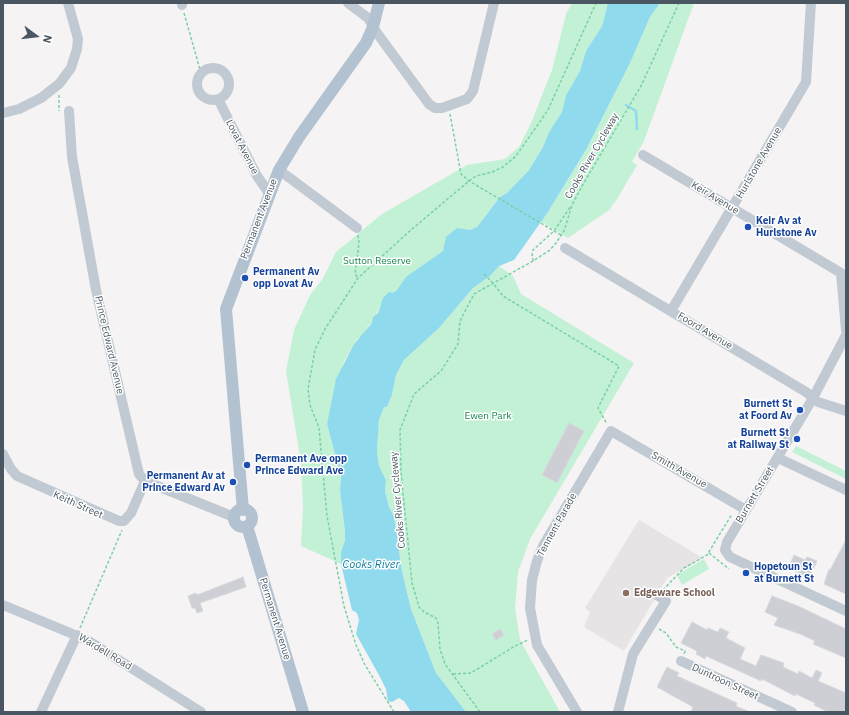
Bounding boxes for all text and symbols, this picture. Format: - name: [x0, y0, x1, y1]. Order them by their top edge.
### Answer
- north arrow: [16, 16, 56, 56]
- text: N: [40, 33, 55, 45]
- street label: Cooks River Cycleway: [562, 111, 622, 201]
- street label: Lovat Avenue: [223, 118, 261, 176]
- street label: Hurlstone Avenue: [734, 125, 784, 201]
- street label: Permanent Avenue: [238, 177, 280, 261]
- street label: Keir Avenue: [689, 179, 741, 217]
- place label: Keir Av at Hurlstone Av: [756, 215, 817, 238]
- marker: Keir Av at Hurlstone Av: [743, 222, 753, 232]
- park label: Sutton Reserve: [343, 255, 411, 267]
- place label: Permanent Av opp Lovat Av: [253, 266, 319, 290]
- marker: Permanent Av opp Lovat Av: [240, 273, 250, 283]
- street label: Prince Edward Avenue: [92, 295, 126, 395]
- street label: Foord Avenue: [675, 310, 735, 352]
- place label: Burnett St at Foord Av: [739, 398, 792, 422]
- marker: Burnett St at Foord Av: [795, 405, 805, 415]
- park label: Ewen Park: [464, 410, 512, 422]
- place label: Burnett St at Railway St: [727, 427, 789, 450]
- marker: Burnett St at Railway St: [792, 434, 802, 444]
- street label: Smith Avenue: [649, 449, 709, 491]
- street label: Cooks River Cycleway: [388, 451, 408, 549]
- place label: Permanent Ave opp Prince Edward Ave: [255, 453, 347, 476]
- marker: Permanent Ave opp Prince Edward Ave: [242, 460, 252, 470]
- street label: Burnett Street: [733, 465, 777, 525]
- place label: Permanent Av at Prince Edward Av: [142, 470, 225, 494]
- marker: Permanent Av at Prince Edward Av: [228, 477, 238, 487]
- street label: Keith Street: [51, 489, 105, 521]
- street label: Tennent Parade: [535, 491, 579, 559]
- water label: Cooks River: [343, 558, 399, 572]
- place label: Hopetoun St at Burnett St: [754, 561, 814, 584]
- marker: Hopetoun St at Burnett St: [741, 568, 751, 578]
- street label: Permanent Avenue: [257, 577, 293, 661]
- place label: Edgeware School: [634, 587, 715, 599]
- marker: Edgeware School: [621, 588, 631, 598]
- street label: Wardell Road: [76, 631, 134, 673]
- street label: Duntroon Street: [690, 661, 760, 703]

